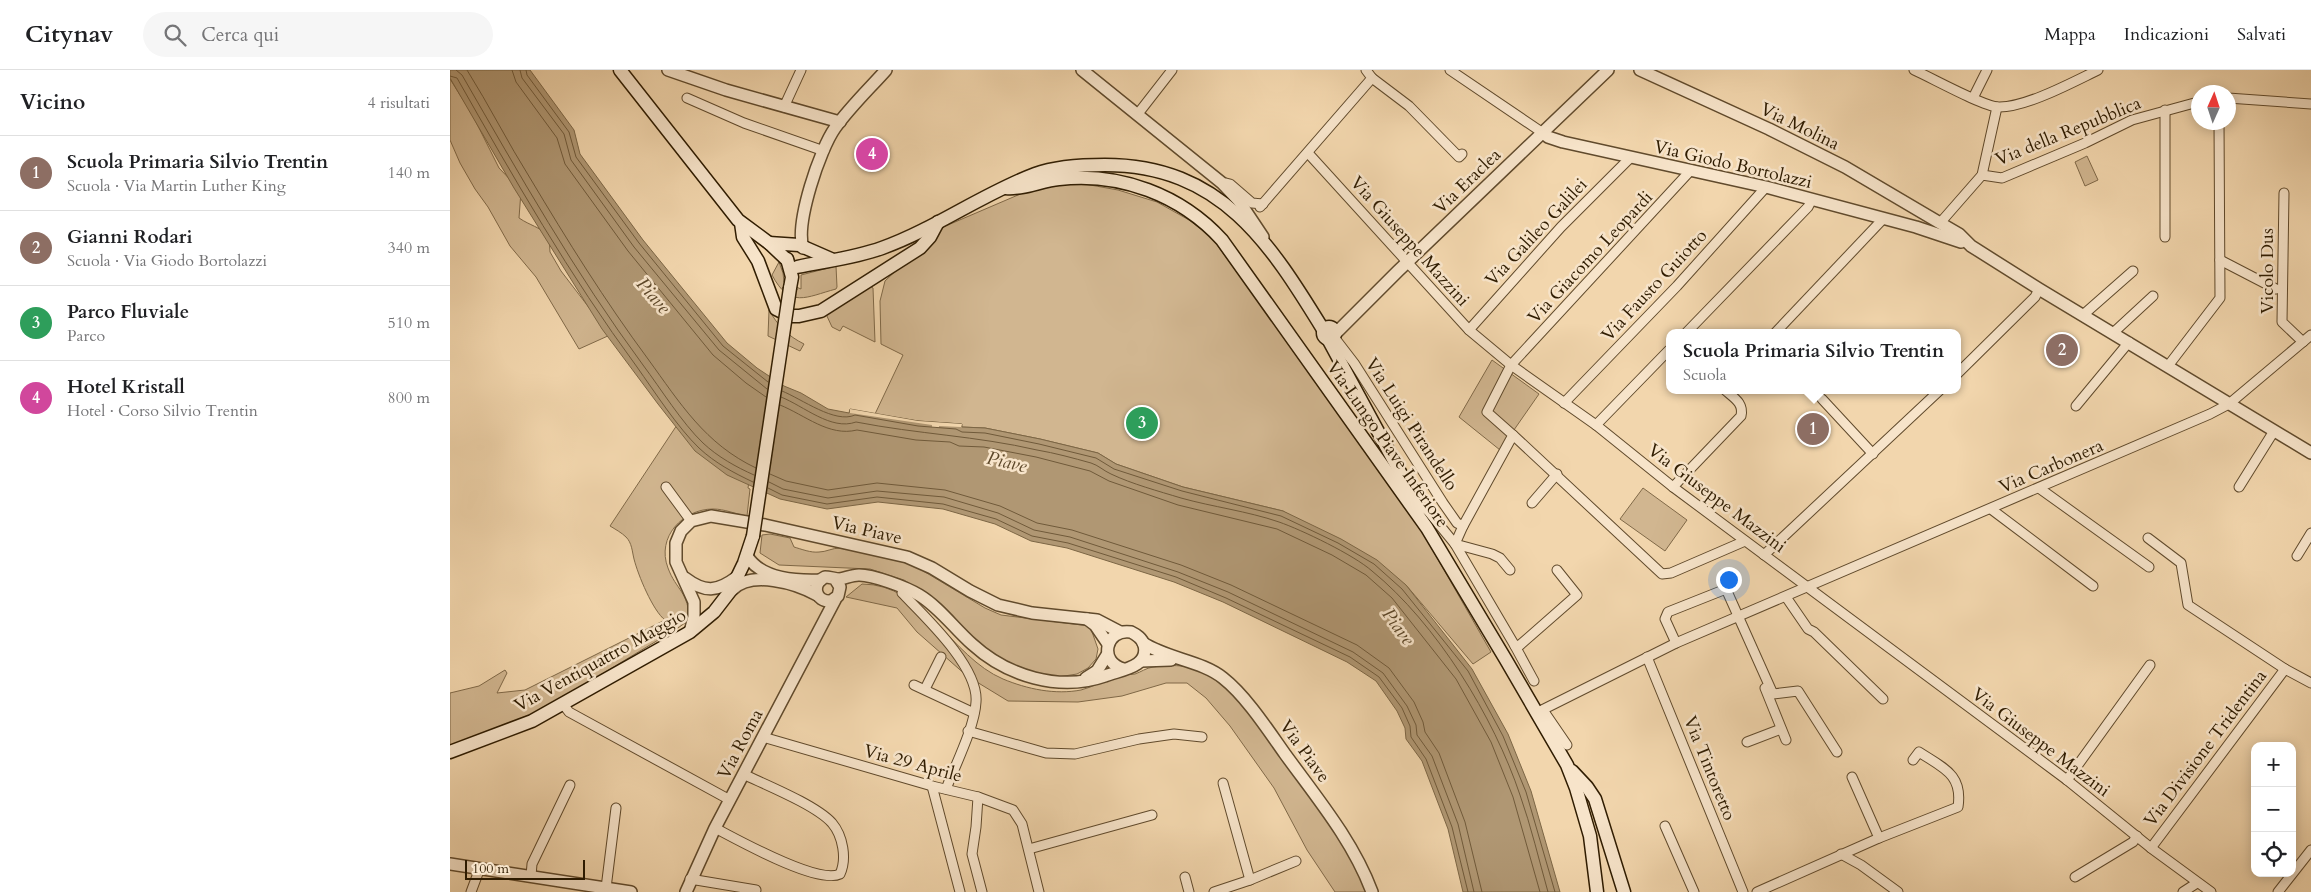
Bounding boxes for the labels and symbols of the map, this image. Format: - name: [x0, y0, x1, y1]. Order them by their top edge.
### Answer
- north arrow: [2191, 85, 2236, 130]
- street label: Via della Repubblica: [1991, 91, 2145, 172]
- street label: Via Molina: [1756, 97, 1844, 156]
- street label: Via Giodo Bortolazzi: [1651, 134, 1814, 195]
- pin: 4: [856, 135, 888, 173]
- street label: Via Eraclea: [1428, 143, 1507, 220]
- street label: Via Giuseppe Mazzini: [1344, 171, 1475, 312]
- street label: Via Galileo Galilei: [1480, 173, 1593, 292]
- street label: Via Giacomo Leopardi: [1522, 186, 1659, 329]
- street label: Via Fausto Guiotto: [1596, 224, 1713, 347]
- street label: Vicolo Dus: [2255, 228, 2280, 314]
- water label: Piave: [630, 272, 677, 320]
- pin: 2: [2046, 331, 2078, 369]
- street label: Via Luigi Pirandello: [1359, 353, 1464, 496]
- street label: Via Lungo Piave Inferiore: [1320, 356, 1455, 533]
- pin: 3: [1126, 404, 1158, 442]
- pin: 1: [1797, 410, 1829, 448]
- street label: Via Carbonera: [1995, 433, 2107, 500]
- street label: Via Giuseppe Mazzini: [1642, 438, 1791, 559]
- water label: Piave: [984, 445, 1030, 479]
- street label: Via Piave: [829, 510, 905, 551]
- your location: [1716, 567, 1742, 593]
- street label: Via Ventiquattro Maggio: [510, 603, 691, 718]
- water label: Piave: [1376, 603, 1421, 651]
- street label: Via Divisione Tridentina: [2138, 665, 2273, 832]
- street label: Via Giuseppe Mazzini: [1966, 682, 2115, 803]
- street label: Via Roma: [712, 705, 769, 784]
- street label: Via Tintoretto: [1677, 712, 1742, 824]
- street label: Via Piave: [1273, 715, 1336, 788]
- street label: Via 29 Aprile: [861, 738, 965, 789]
- scale bar: [465, 857, 585, 880]

